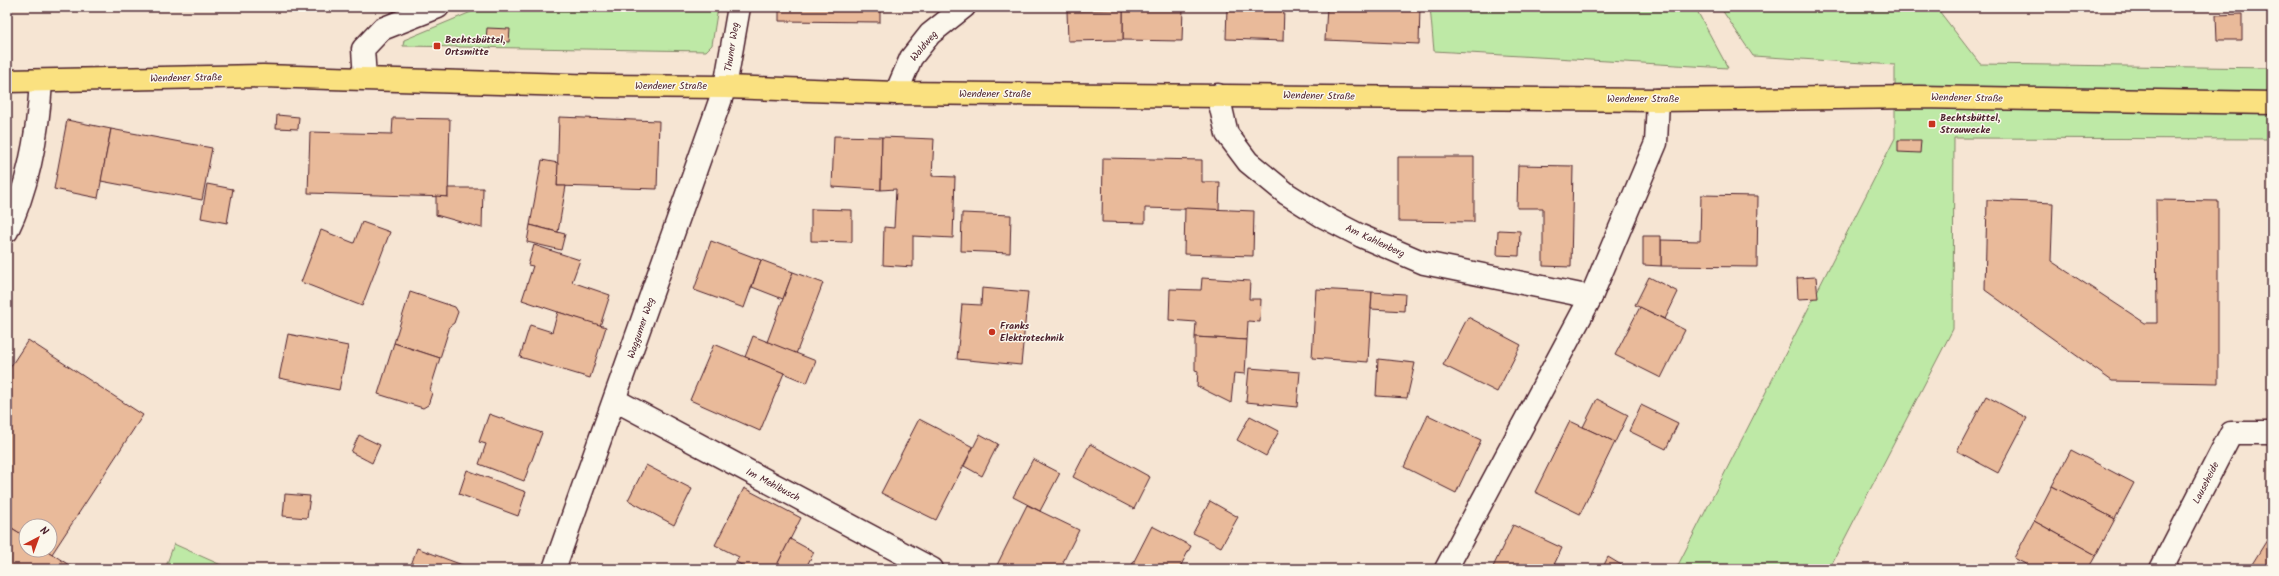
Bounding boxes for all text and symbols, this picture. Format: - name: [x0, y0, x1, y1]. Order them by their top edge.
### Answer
- street label: Thuner Weg: [720, 21, 744, 73]
- street label: Waldweg: [906, 27, 942, 65]
- place label: Bechtsbüttel, Ortsmitte: [445, 32, 506, 60]
- marker: Bechtsbüttel, Ortsmitte: [432, 41, 442, 51]
- street label: Wendener Straße: [150, 69, 223, 87]
- street label: Wendener Straße: [635, 78, 707, 94]
- street label: Wendener Straße: [959, 86, 1031, 102]
- street label: Wendener Straße: [1283, 87, 1356, 105]
- street label: Wendener Straße: [1931, 89, 2004, 107]
- street label: Wendener Straße: [1607, 91, 1679, 107]
- place label: Bechtsbüttel, Strauwecke: [1940, 110, 2001, 138]
- marker: Bechtsbüttel, Strauwecke: [1927, 119, 1937, 129]
- street label: Am Kahlenberg: [1343, 220, 1408, 262]
- street label: Waggumer Weg: [623, 295, 659, 361]
- place label: Franks Elektrotechnik: [1000, 318, 1065, 346]
- marker: Franks Elektrotechnik: [987, 327, 997, 337]
- street label: Lauseheide: [2189, 459, 2224, 507]
- street label: Im Mehlbusch: [743, 464, 803, 506]
- north arrow: [18, 518, 58, 558]
- text: N: [35, 522, 52, 540]

